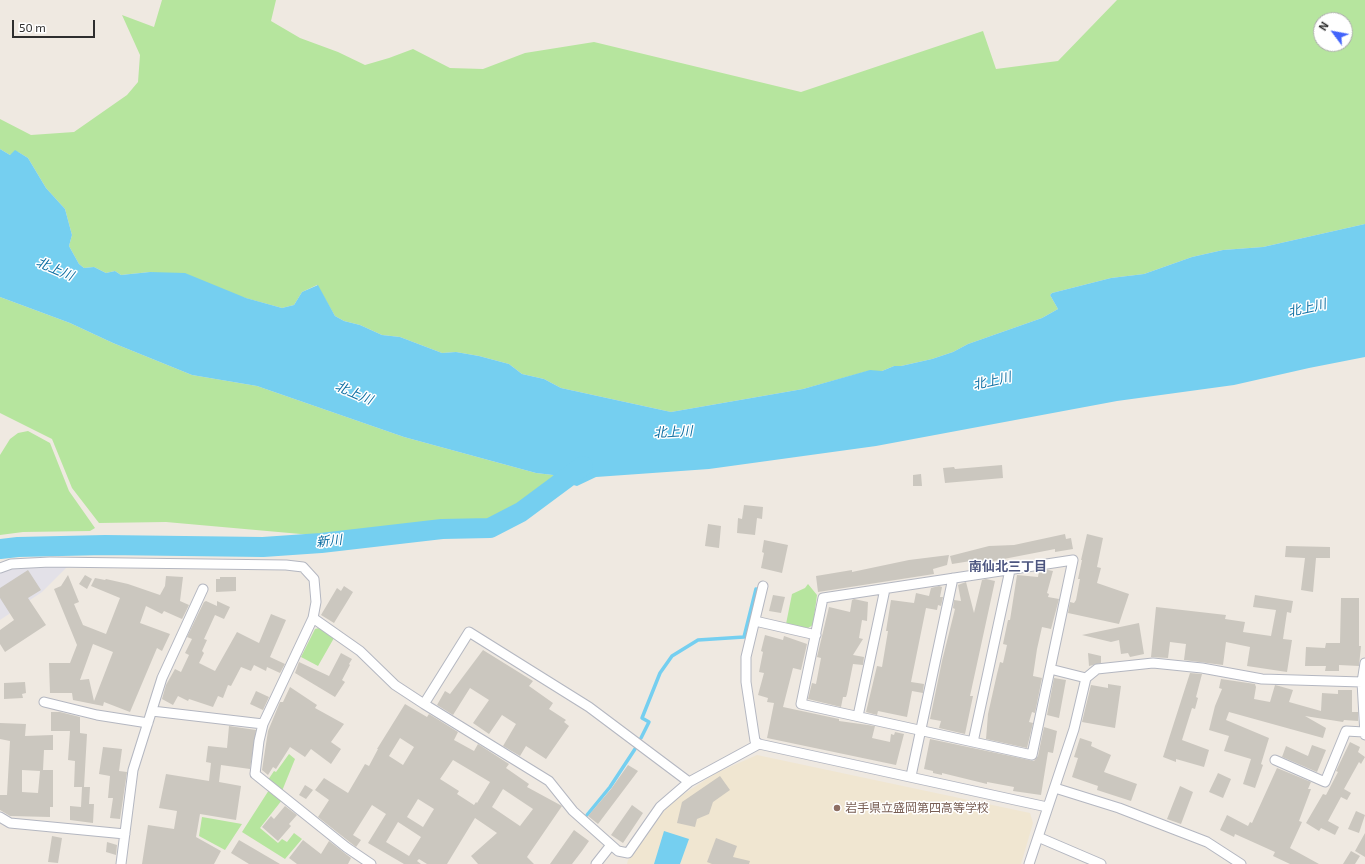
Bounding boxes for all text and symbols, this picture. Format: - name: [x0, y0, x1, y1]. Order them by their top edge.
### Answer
- scale bar: [14, 12, 97, 38]
- north arrow: [1313, 12, 1353, 52]
- text: N: [1316, 19, 1331, 33]
- text: 50 m: [19, 20, 46, 34]
- water label: 北上川: [34, 254, 76, 284]
- water label: 北上川: [1286, 296, 1328, 320]
- water label: 北上川: [971, 369, 1013, 393]
- water label: 北上川: [333, 378, 375, 408]
- water label: 北上川: [653, 423, 693, 441]
- water label: 新川: [315, 532, 343, 550]
- district label: 南仙北三丁目: [969, 559, 1047, 575]
- place label: 岩手県立盛岡第四高等学校: [845, 801, 989, 815]
- marker: 岩手県立盛岡第四高等学校: [832, 803, 842, 813]

